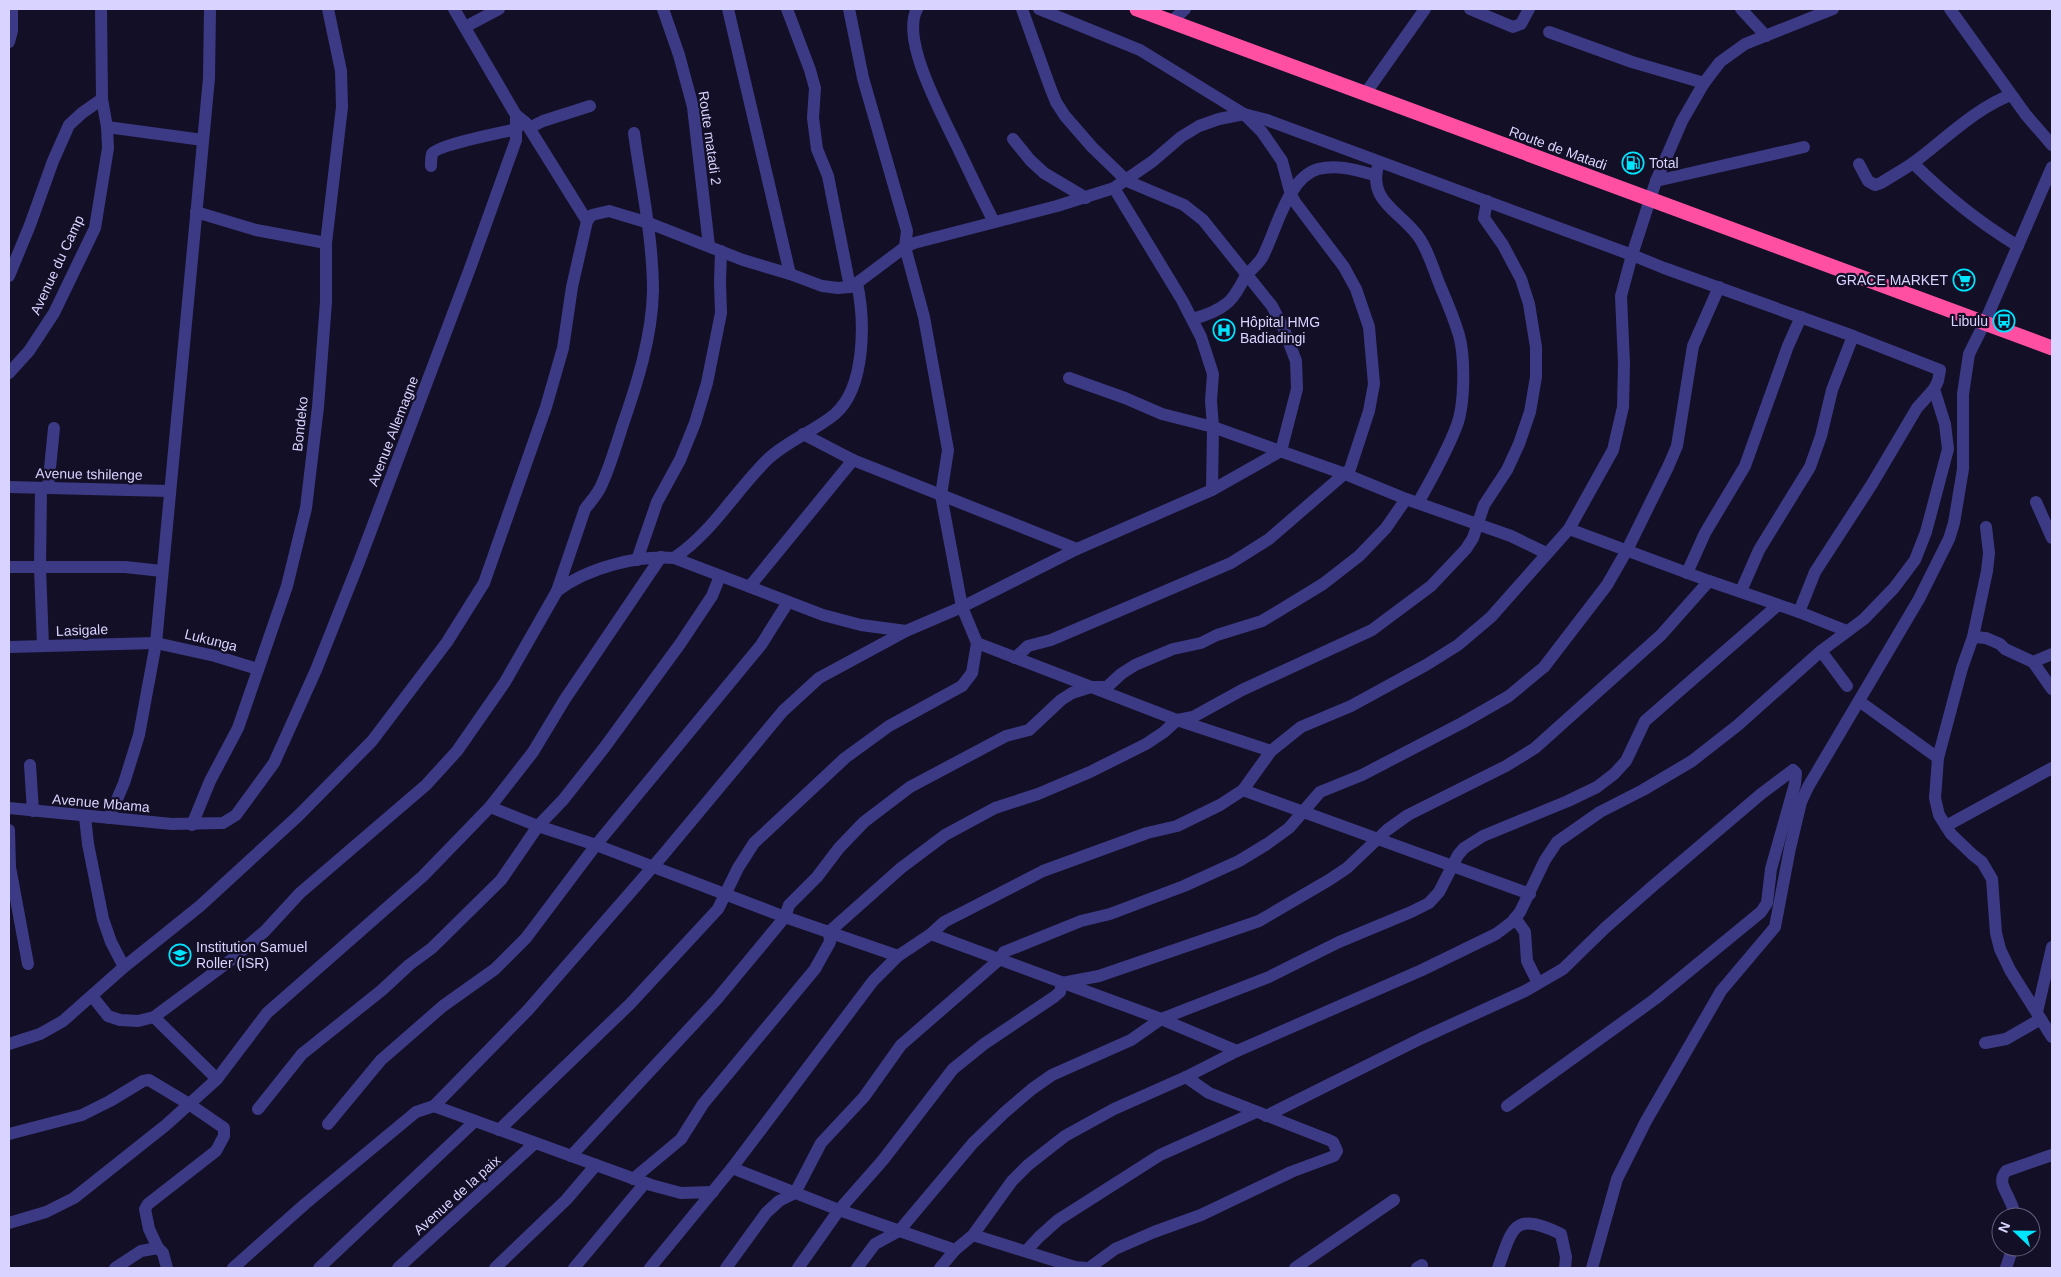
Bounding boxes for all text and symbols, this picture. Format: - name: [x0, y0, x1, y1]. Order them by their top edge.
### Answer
- street label: Route matadi 2: [695, 90, 725, 186]
- street label: Route de Matadi: [1507, 123, 1609, 173]
- fuel station icon: Total: [1621, 151, 1645, 175]
- place label: Total: [1649, 155, 1679, 171]
- street label: Avenue du Camp: [27, 213, 87, 317]
- supermarket icon: GRACE MARKET: [1952, 268, 1976, 292]
- place label: GRACE MARKET: [1836, 272, 1948, 288]
- bus stop icon: Libulu: [1992, 309, 2016, 333]
- place label: Libulu: [1951, 313, 1988, 329]
- place label: Hôpital HMG Badiadingi: [1240, 314, 1320, 346]
- hospital icon: Hôpital HMG Badiadingi: [1212, 318, 1236, 342]
- street label: Avenue Allemagne: [365, 374, 421, 488]
- street label: Bondeko: [289, 395, 311, 452]
- street label: Avenue tshilenge: [35, 465, 143, 483]
- street label: Lasigale: [56, 621, 109, 639]
- street label: Lukunga: [183, 626, 239, 654]
- street label: Avenue Mbama: [52, 791, 151, 815]
- place label: Institution Samuel Roller (ISR): [196, 939, 307, 971]
- school or university icon: Institution Samuel Roller (ISR): [168, 943, 192, 967]
- street label: Avenue de la paix: [410, 1152, 504, 1238]
- north arrow: [1991, 1207, 2041, 1257]
- text: N: [1995, 1219, 2013, 1235]

